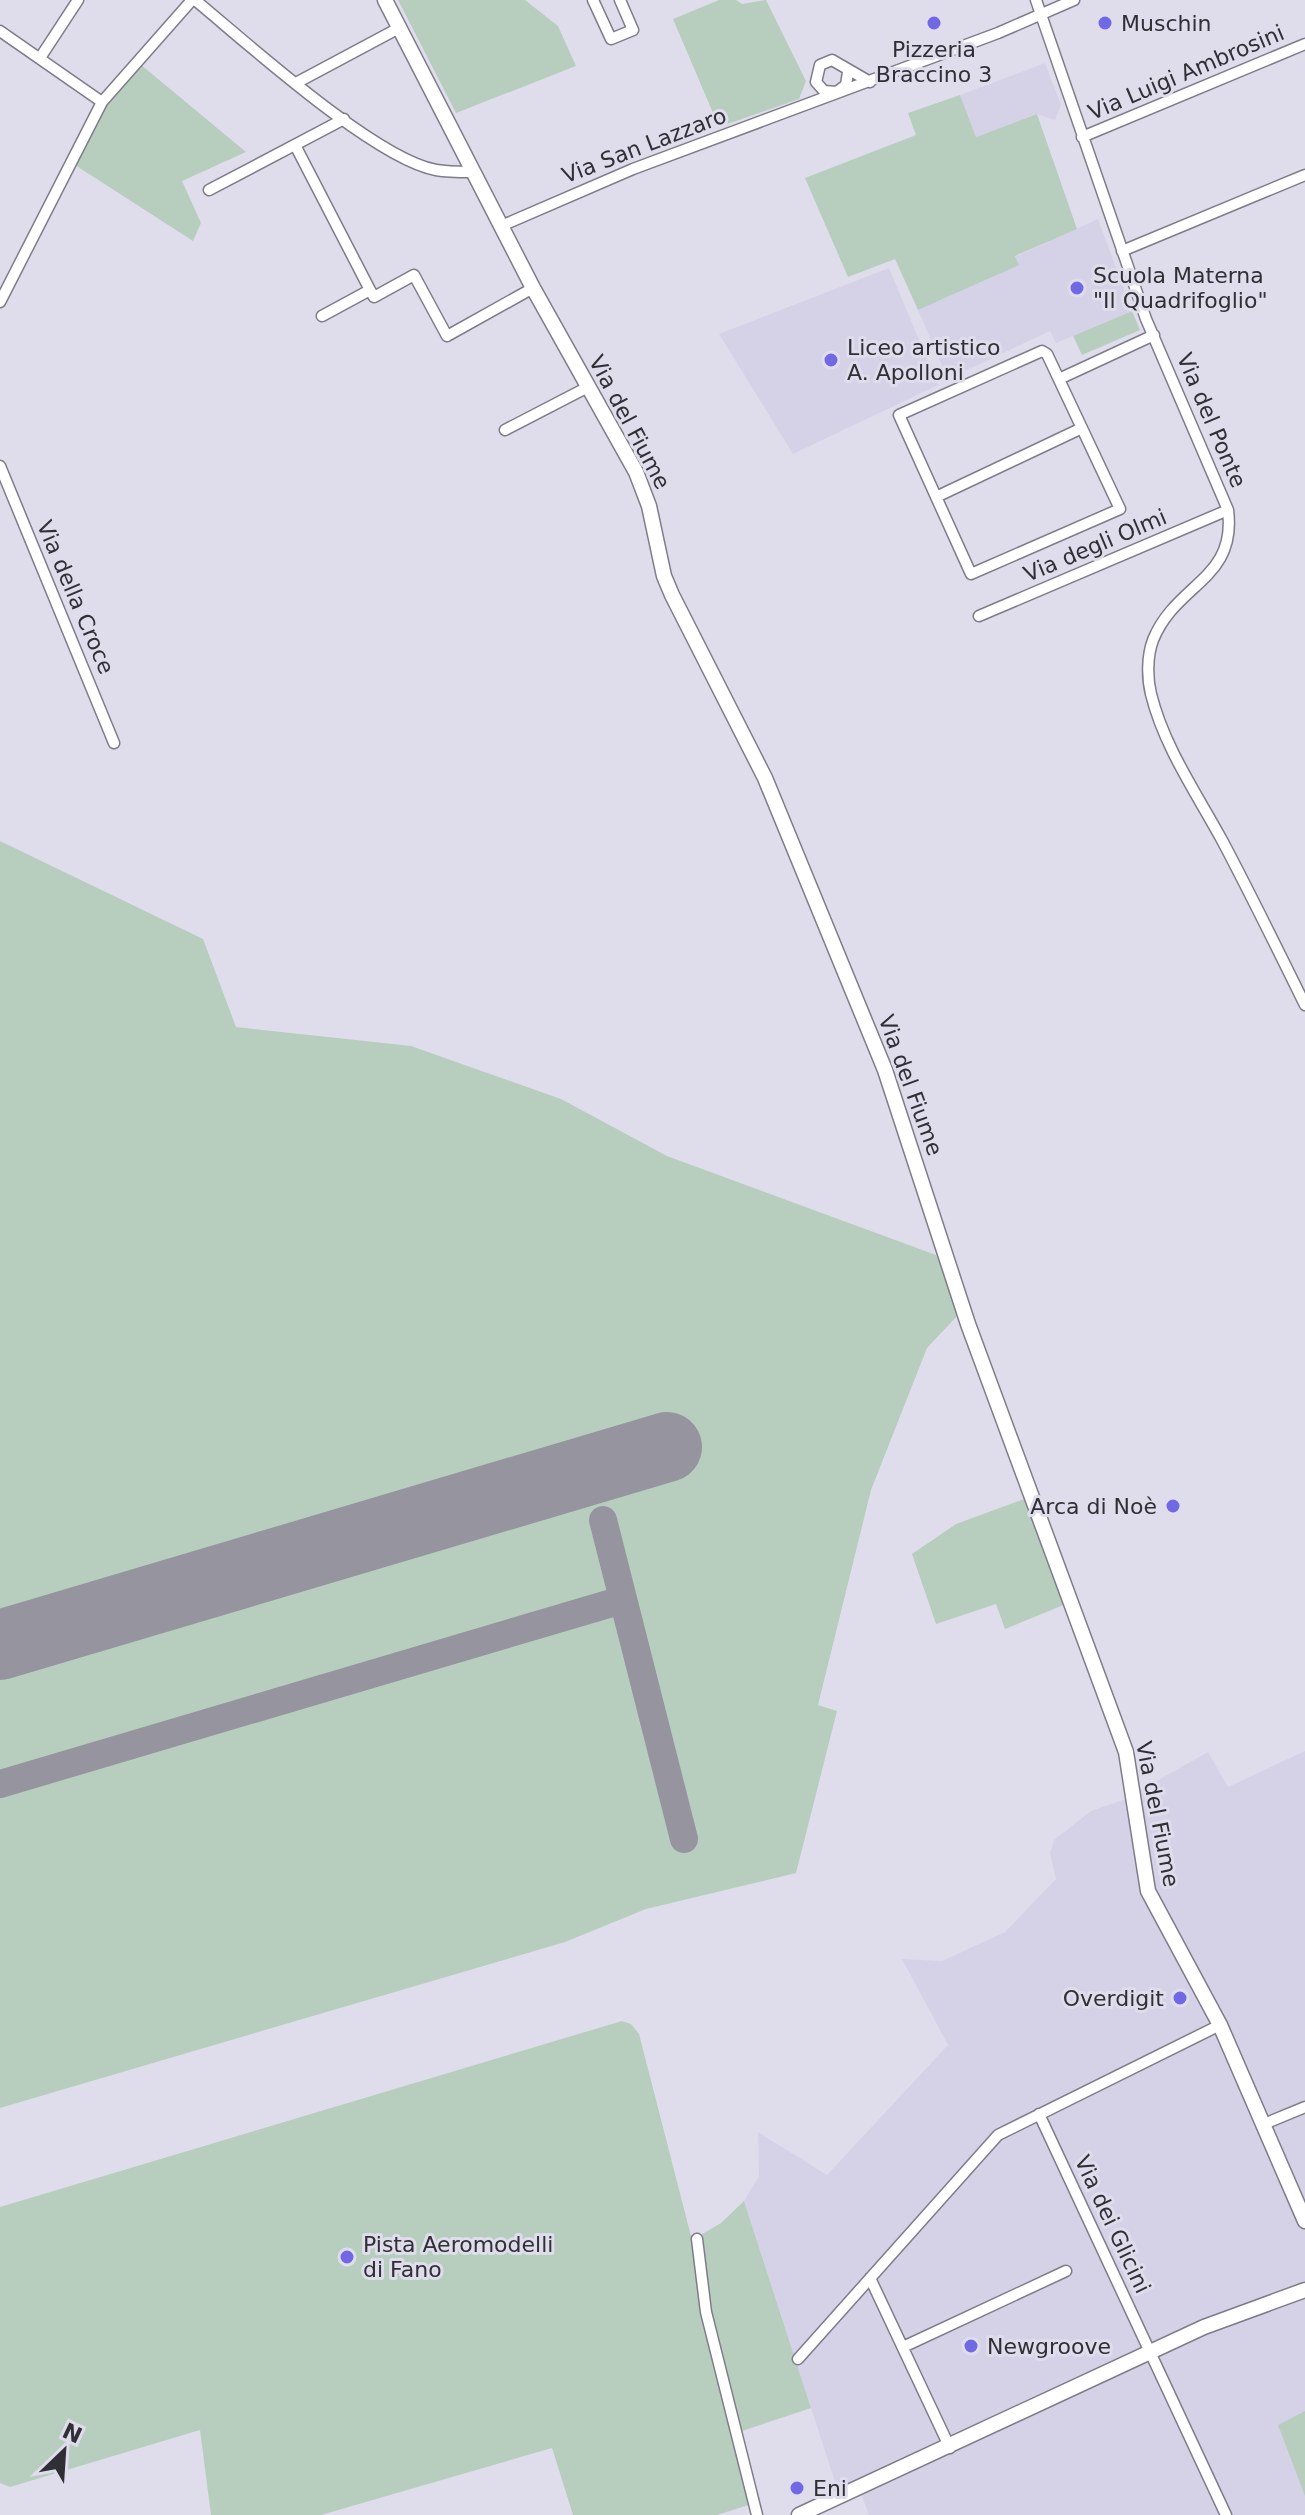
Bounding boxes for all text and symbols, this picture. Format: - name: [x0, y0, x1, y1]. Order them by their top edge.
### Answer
- place label: Muschin: [1121, 11, 1211, 36]
- marker: Pizzeria Braccino 3: [925, 14, 943, 32]
- marker: Muschin: [1096, 14, 1114, 32]
- street label: Via Luigi Ambrosini: [1085, 20, 1288, 125]
- place label: Pizzeria Braccino 3: [876, 37, 992, 87]
- street label: Via San Lazzaro: [559, 103, 730, 188]
- place label: Scuola Materna "Il Quadrifoglio": [1093, 263, 1268, 313]
- marker: Scuola Materna "Il Quadrifoglio": [1068, 279, 1086, 297]
- place label: Liceo artistico A. Apolloni: [847, 335, 1000, 385]
- street label: Via del Ponte: [1172, 349, 1251, 491]
- street label: Via del Fiume: [584, 351, 675, 493]
- marker: Liceo artistico A. Apolloni: [822, 351, 840, 369]
- street label: Via degli Olmi: [1020, 504, 1170, 587]
- street label: Via della Croce: [32, 517, 119, 678]
- street label: Via del Fiume: [874, 1011, 948, 1159]
- place label: Arca di Noè: [1030, 1494, 1157, 1519]
- marker: Arca di Noè: [1164, 1497, 1182, 1515]
- street label: Via del Fiume: [1131, 1739, 1184, 1889]
- place label: Overdigit: [1063, 1986, 1164, 2011]
- marker: Overdigit: [1171, 1989, 1189, 2007]
- street label: Via dei Glicini: [1070, 2151, 1155, 2297]
- place label: Pista Aeromodelli di Fano: [363, 2232, 553, 2282]
- marker: Pista Aeromodelli di Fano: [338, 2248, 356, 2266]
- place label: Newgroove: [987, 2334, 1111, 2359]
- marker: Newgroove: [962, 2337, 980, 2355]
- north arrow: [24, 2411, 104, 2491]
- text: N: [59, 2418, 86, 2449]
- place label: Eni: [813, 2476, 847, 2501]
- marker: Eni: [788, 2479, 806, 2497]

